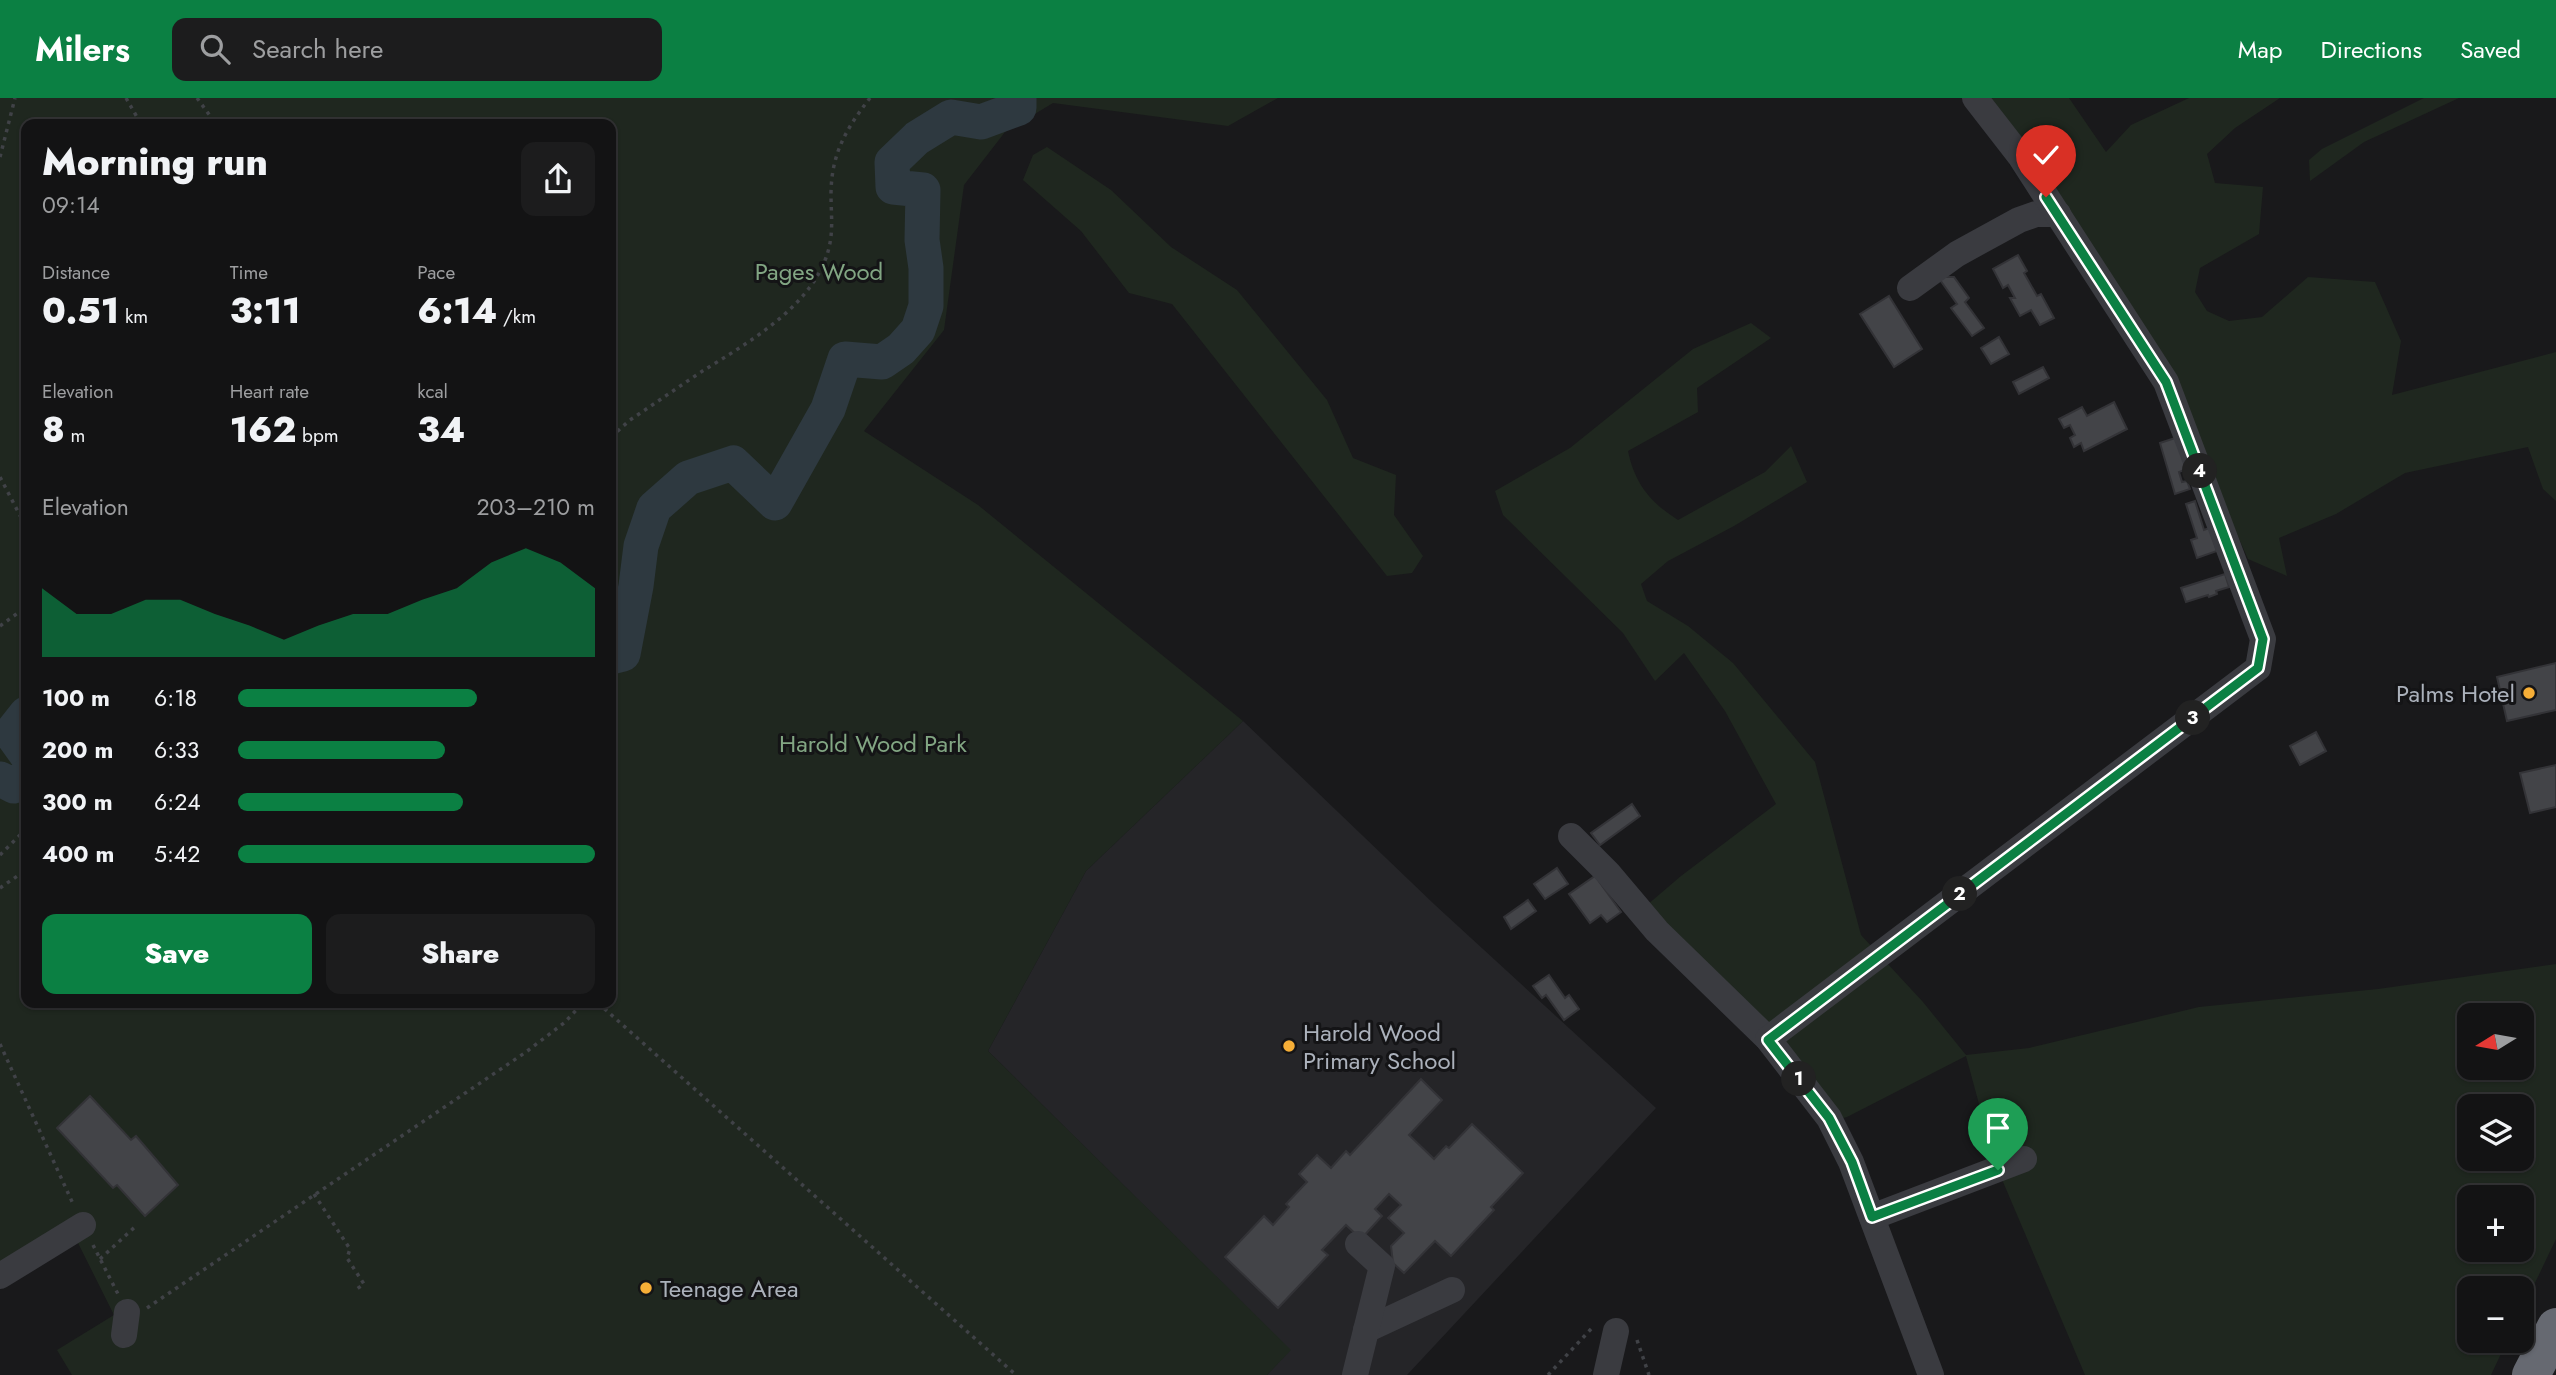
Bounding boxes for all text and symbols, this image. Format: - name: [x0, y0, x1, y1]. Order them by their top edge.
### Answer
- search box: [172, 18, 662, 81]
- text: Milers: [35, 26, 130, 73]
- icon: search: [196, 30, 234, 68]
- text: Search here: [252, 30, 383, 68]
- text: Map: [2238, 32, 2283, 67]
- text: Directions: [2321, 32, 2422, 67]
- text: Saved: [2460, 32, 2521, 67]
- pin: [2016, 125, 2076, 197]
- text: Morning run: [42, 134, 268, 189]
- icon: check: [2027, 136, 2065, 174]
- button: share: [521, 142, 595, 216]
- text: 09:14: [42, 188, 100, 222]
- park label: Pages Wood: [755, 254, 883, 289]
- text: Distance: [42, 259, 110, 286]
- text: Time: [230, 259, 268, 286]
- text: Pace: [417, 259, 455, 286]
- text: 0.51: [42, 286, 119, 336]
- text: 3:11: [230, 286, 301, 336]
- text: 6:14: [417, 286, 497, 336]
- text: km: [119, 303, 148, 330]
- text: /km: [497, 303, 536, 330]
- text: Elevation: [42, 378, 114, 405]
- text: Heart rate: [230, 378, 309, 405]
- text: kcal: [417, 378, 448, 405]
- text: 8: [42, 405, 65, 455]
- text: 162: [230, 405, 296, 455]
- text: 34: [417, 405, 465, 455]
- text: m: [65, 422, 85, 449]
- text: bpm: [296, 422, 339, 449]
- pin: 4: [2182, 454, 2218, 488]
- text: 4: [2193, 457, 2206, 484]
- text: Elevation: [42, 490, 129, 524]
- text: 203–210 m: [476, 490, 595, 524]
- place label: Palms Hotel: [2396, 676, 2515, 711]
- text: 100 m: [42, 681, 110, 715]
- text: 6:18: [154, 681, 197, 715]
- marker: Palms Hotel: [2521, 685, 2537, 701]
- pin: 3: [2176, 700, 2210, 736]
- text: 3: [2187, 704, 2198, 731]
- park label: Harold Wood Park: [779, 726, 967, 761]
- text: 200 m: [42, 733, 113, 767]
- text: 6:33: [154, 733, 199, 767]
- text: 300 m: [42, 785, 113, 819]
- text: 6:24: [154, 785, 201, 819]
- text: 400 m: [42, 837, 114, 871]
- text: 5:42: [154, 837, 200, 871]
- pin: 2: [1942, 876, 1978, 912]
- text: 2: [1953, 880, 1966, 907]
- button: Save: [42, 914, 312, 994]
- button: Share: [326, 914, 595, 994]
- north arrow: [2457, 1003, 2534, 1080]
- map controls: [2457, 1003, 2534, 1353]
- place label: Harold Wood Primary School: [1303, 1015, 1456, 1078]
- marker: Harold Wood Primary School: [1281, 1038, 1297, 1054]
- pin: 1: [1782, 1062, 1816, 1096]
- text: 1: [1794, 1065, 1803, 1092]
- button: layers: [2457, 1094, 2534, 1171]
- pin: [1968, 1098, 2028, 1170]
- icon: arrive: [1979, 1109, 2017, 1147]
- button: +: [2457, 1185, 2534, 1262]
- place label: Teenage Area: [660, 1271, 798, 1306]
- button: −: [2457, 1276, 2534, 1353]
- marker: Teenage Area: [638, 1280, 654, 1296]

